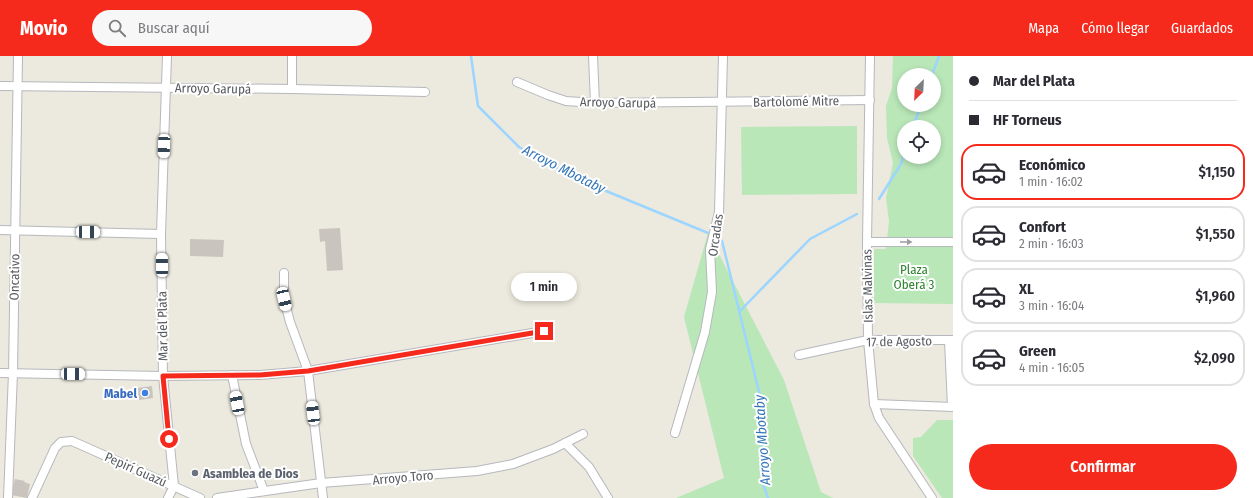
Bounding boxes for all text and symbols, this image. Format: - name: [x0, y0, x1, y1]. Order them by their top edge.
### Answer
- search box: [92, 10, 372, 46]
- text: Movio: [20, 17, 68, 40]
- icon: search: [106, 17, 128, 39]
- text: Buscar aquí: [138, 19, 210, 37]
- text: Mapa: [1028, 20, 1059, 37]
- text: Cómo llegar: [1081, 20, 1149, 37]
- text: Guardados: [1171, 20, 1233, 37]
- north arrow: [897, 68, 941, 112]
- map controls: [897, 68, 941, 164]
- text: Mar del Plata: [993, 72, 1075, 90]
- street label: Arroyo Garupá: [175, 80, 251, 97]
- street label: Bartolomé Mitre: [753, 93, 839, 110]
- street label: Arroyo Garupá: [580, 94, 656, 111]
- text: HF Torneus: [993, 111, 1062, 129]
- button: locate: [897, 120, 941, 164]
- car: [158, 134, 170, 158]
- water label: Arroyo Mbotaby: [519, 141, 609, 198]
- icon: car: [971, 154, 1007, 190]
- text: Económico: [1019, 156, 1086, 174]
- text: $1,150: [1198, 163, 1235, 181]
- text: 1 min · 16:02: [1019, 174, 1083, 189]
- street label: Orcadas: [705, 212, 726, 257]
- icon: car: [971, 216, 1007, 252]
- text: Confort: [1019, 218, 1066, 236]
- text: $1,550: [1196, 225, 1235, 243]
- car: [76, 226, 100, 238]
- text: 2 min · 16:03: [1019, 236, 1084, 251]
- one-way arrow: [900, 239, 913, 245]
- street label: Islas Malvinas: [859, 249, 876, 323]
- street label: Oncativo: [7, 253, 22, 301]
- car: [156, 253, 168, 277]
- park label: Plaza Oberá 3: [894, 262, 935, 292]
- callout: 1 min: [511, 273, 577, 301]
- icon: car: [971, 278, 1007, 314]
- text: 1 min: [530, 279, 558, 294]
- text: XL: [1019, 280, 1034, 298]
- car: [275, 286, 293, 312]
- text: $1,960: [1195, 287, 1235, 305]
- street label: Mar del Plata: [154, 291, 171, 361]
- text: 3 min · 16:04: [1019, 298, 1084, 313]
- route end: [535, 322, 553, 340]
- street label: 17 de Agosto: [866, 333, 932, 350]
- icon: car: [971, 340, 1007, 376]
- text: Green: [1019, 342, 1056, 360]
- text: $2,090: [1194, 349, 1235, 367]
- text: 4 min · 16:05: [1019, 360, 1084, 375]
- car: [61, 368, 85, 380]
- place label: Mabel: [104, 386, 137, 401]
- marker: Mabel: [140, 388, 150, 398]
- car: [229, 390, 245, 416]
- water label: Arroyo Mbotaby: [751, 394, 774, 487]
- car: [306, 400, 320, 426]
- route start: [160, 430, 178, 448]
- button: Confirmar: [969, 444, 1237, 490]
- street label: Pepirí Guazú: [102, 449, 169, 490]
- place label: Asamblea de Dios: [202, 466, 299, 481]
- street label: Arroyo Toro: [372, 467, 434, 488]
- marker: Asamblea de Dios: [190, 468, 200, 478]

